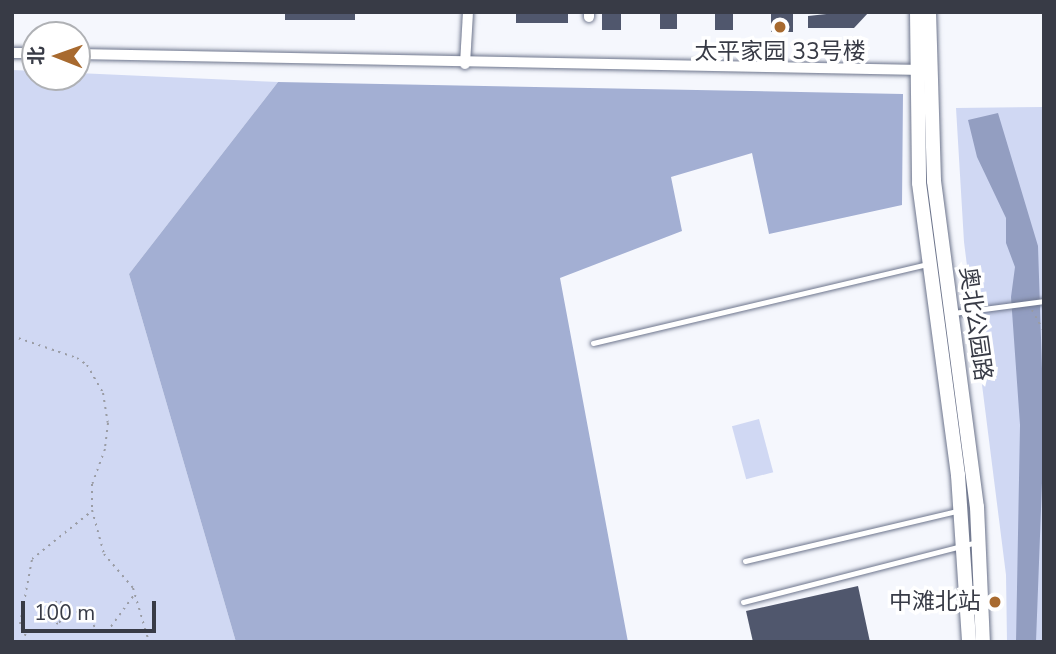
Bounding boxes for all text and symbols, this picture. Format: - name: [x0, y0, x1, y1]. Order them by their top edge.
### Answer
- marker: 太平家园 33号楼: [772, 19, 788, 35]
- north arrow: [21, 21, 91, 91]
- place label: 太平家园 33号楼: [694, 38, 866, 66]
- text: 北: [24, 46, 50, 65]
- street label: 奥北公园路: [953, 265, 997, 383]
- scale bar: [24, 588, 159, 632]
- place label: 中滩北站: [889, 588, 981, 616]
- marker: 中滩北站: [987, 594, 1003, 610]
- text: 100 m: [34, 599, 95, 627]

